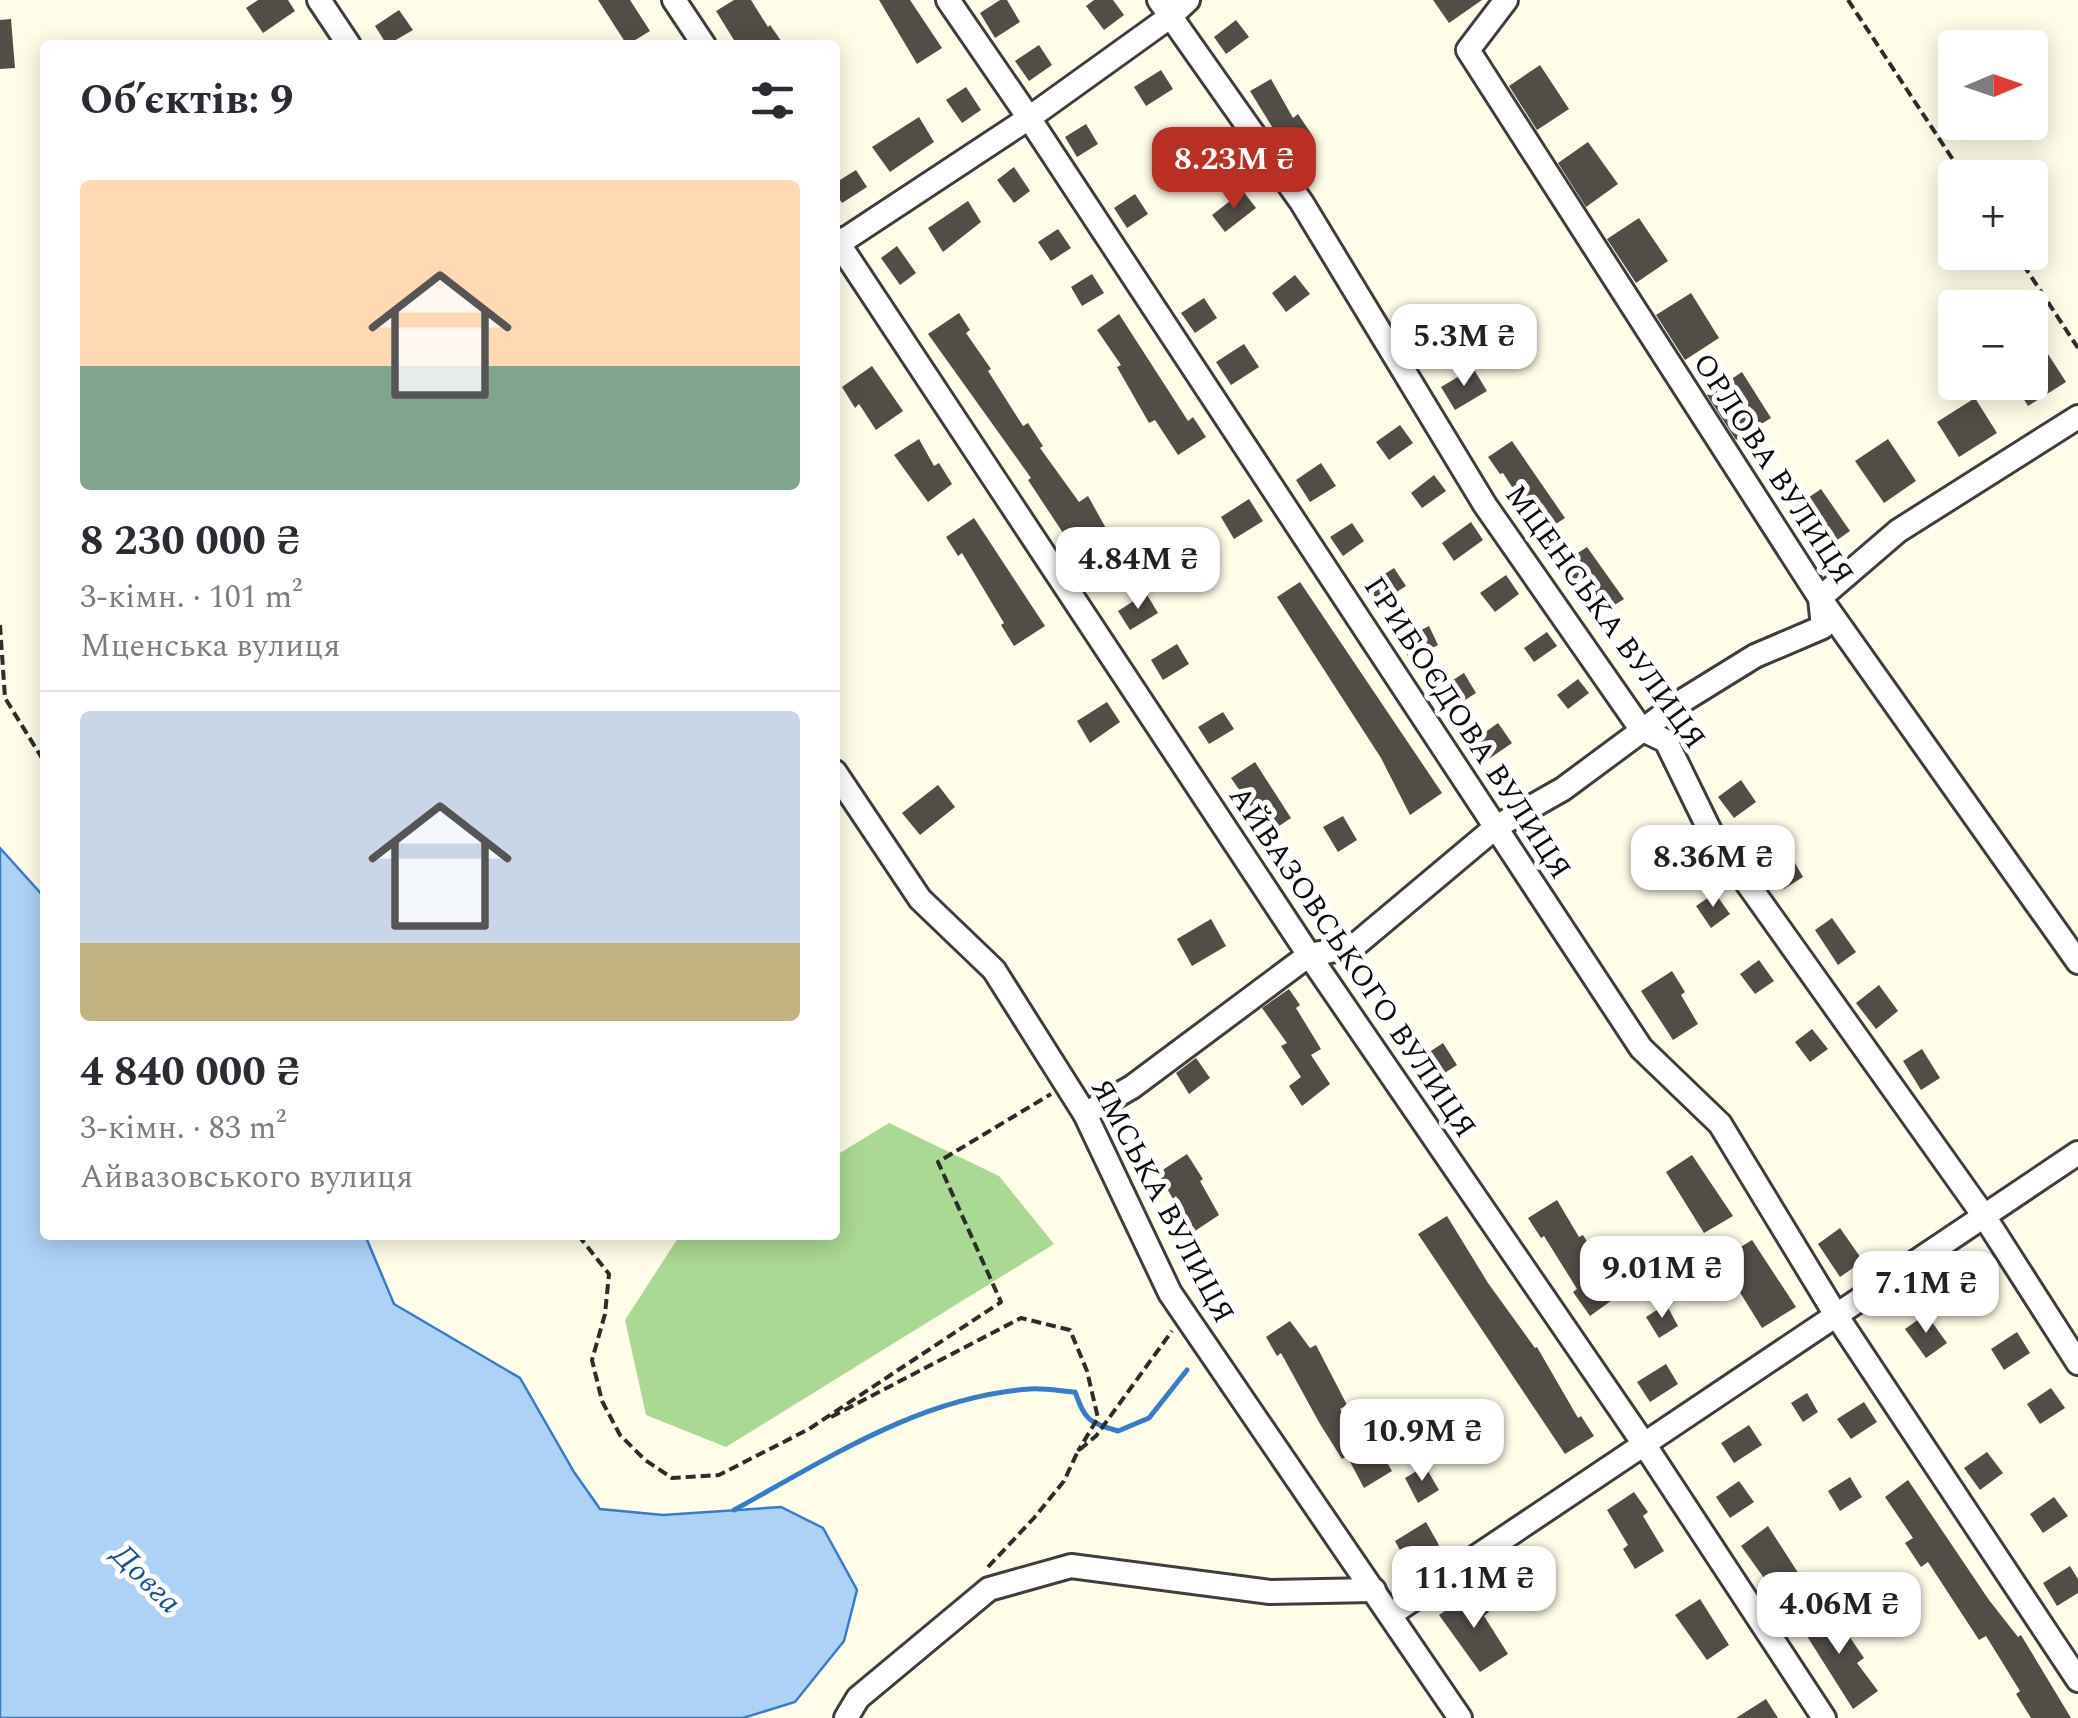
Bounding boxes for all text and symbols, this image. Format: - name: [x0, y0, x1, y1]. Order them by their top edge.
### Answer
- north arrow: [1938, 30, 2048, 140]
- map controls: [1938, 30, 2048, 400]
- text: Об’єктів: 9: [80, 69, 293, 132]
- icon: filters: [745, 73, 800, 128]
- pin: 8.23M ₴: [1142, 127, 1326, 212]
- text: 8.23M ₴: [1174, 135, 1294, 184]
- button: +: [1938, 160, 2048, 270]
- icon: home: [350, 245, 530, 425]
- button: −: [1938, 290, 2048, 400]
- pin: 5.3M ₴: [1383, 304, 1545, 389]
- text: 5.3M ₴: [1413, 312, 1515, 361]
- street label: ОРЛОВА ВУЛИЦЯ: [1681, 344, 1865, 594]
- street label: МЦЕНСЬКА ВУЛИЦЯ: [1493, 475, 1717, 759]
- text: 8 230 000 ₴: [80, 510, 300, 573]
- pin: 4.84M ₴: [1046, 527, 1230, 612]
- text: 4.84M ₴: [1078, 535, 1198, 584]
- street label: ГРИБОЄДОВА ВУЛИЦЯ: [1352, 567, 1582, 889]
- text: 3-кімн. · 101 m²: [80, 573, 302, 622]
- text: Мценська вулиця: [80, 622, 340, 671]
- icon: home: [350, 776, 530, 956]
- street label: АЙВАЗОВСЬКОГО ВУЛИЦЯ: [1217, 777, 1487, 1147]
- pin: 8.36M ₴: [1621, 825, 1805, 910]
- text: 8.36M ₴: [1653, 833, 1773, 882]
- text: 4 840 000 ₴: [80, 1041, 300, 1104]
- street label: ЯМСЬКА ВУЛИЦЯ: [1078, 1070, 1246, 1332]
- text: 3-кімн. · 83 m²: [80, 1104, 286, 1153]
- text: Айвазовського вулиця: [80, 1153, 413, 1202]
- pin: 9.01M ₴: [1570, 1236, 1754, 1321]
- text: 9.01M ₴: [1602, 1244, 1722, 1293]
- pin: 7.1M ₴: [1845, 1251, 2007, 1336]
- text: 7.1M ₴: [1875, 1259, 1977, 1308]
- pin: 10.9M ₴: [1330, 1399, 1514, 1484]
- text: 10.9M ₴: [1362, 1407, 1482, 1456]
- water label: Довга: [98, 1531, 193, 1626]
- pin: 11.1M ₴: [1382, 1546, 1566, 1631]
- text: 11.1M ₴: [1414, 1554, 1534, 1603]
- pin: 4.06M ₴: [1747, 1572, 1931, 1657]
- text: 4.06M ₴: [1779, 1580, 1899, 1629]

